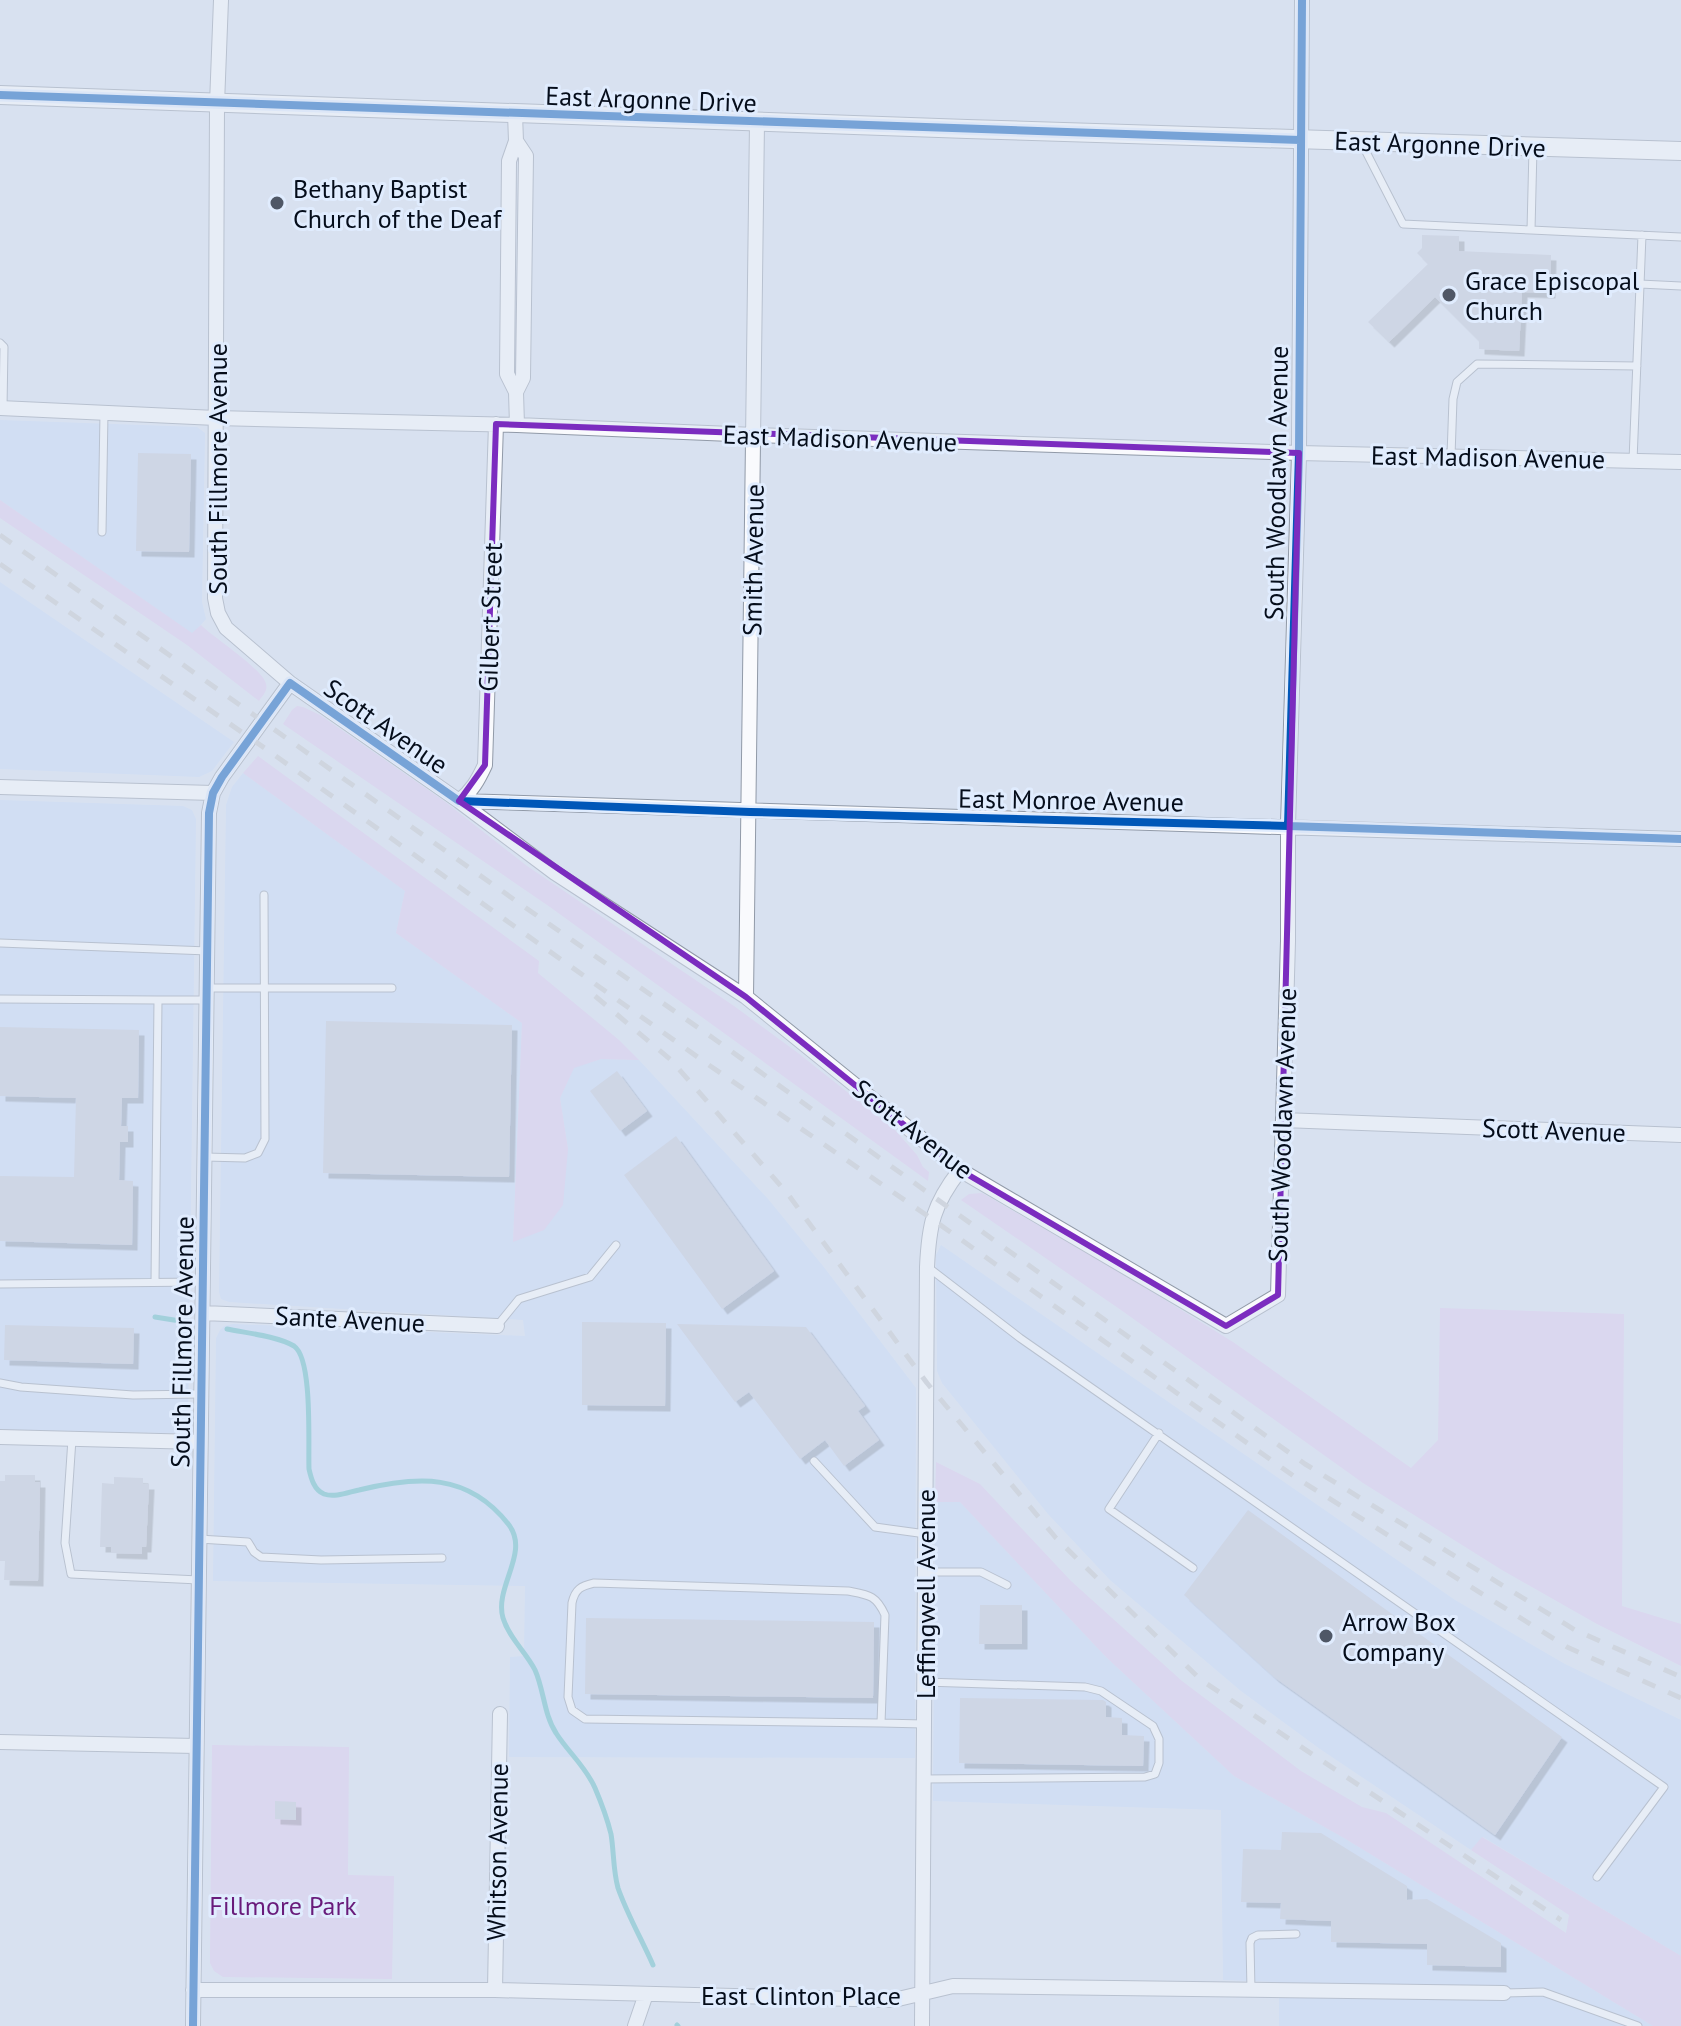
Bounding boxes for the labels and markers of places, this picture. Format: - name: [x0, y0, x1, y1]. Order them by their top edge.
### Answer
- place label: Bethany Baptist Church of the Deaf: [293, 172, 503, 235]
- marker: Bethany Baptist Church of the Deaf: [268, 194, 286, 212]
- place label: Grace Episcopal Church: [1465, 264, 1640, 327]
- marker: Grace Episcopal Church: [1440, 286, 1458, 304]
- place label: Arrow Box Company: [1342, 1605, 1456, 1668]
- marker: Arrow Box Company: [1317, 1627, 1335, 1645]

